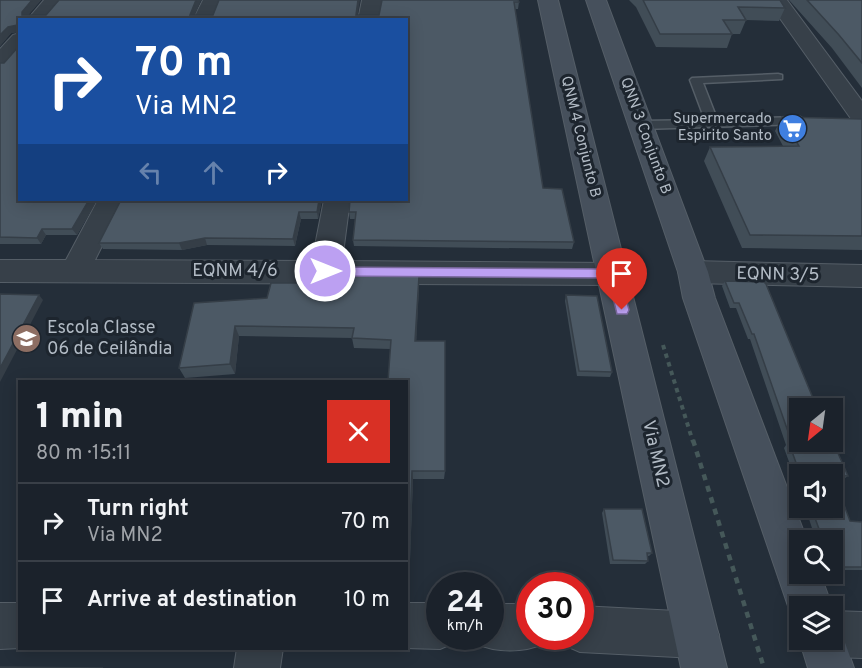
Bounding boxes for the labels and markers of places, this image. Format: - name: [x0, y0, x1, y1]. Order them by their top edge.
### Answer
- place label: Supermercado Espirito Santo: [673, 110, 772, 146]
- supermarket icon: Supermercado Espirito Santo: [777, 112, 809, 144]
- pin: [596, 248, 647, 310]
- place label: Escola Classe 06 de Ceilândia: [47, 317, 172, 361]
- school or university icon: Escola Classe 06 de Ceilândia: [10, 322, 42, 354]

